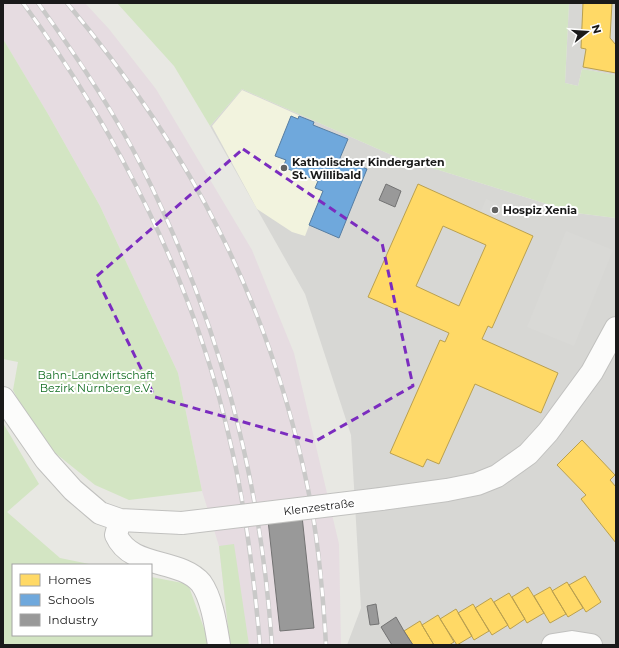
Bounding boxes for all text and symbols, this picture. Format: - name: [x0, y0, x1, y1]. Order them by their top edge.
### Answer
- north arrow: [567, 12, 607, 52]
- text: N: [589, 23, 605, 35]
- place label: Katholischer Kindergarten St. Willibald: [292, 155, 445, 182]
- marker: Katholischer Kindergarten St. Willibald: [279, 163, 289, 173]
- place label: Hospiz Xenia: [503, 203, 577, 217]
- marker: Hospiz Xenia: [490, 205, 500, 215]
- park label: Bahn-Landwirtschaft Bezirk Nürnberg e.V.: [38, 368, 155, 395]
- street label: Klenzestraße: [283, 496, 356, 518]
- legend: [12, 564, 152, 636]
- text: Homes: [48, 572, 91, 587]
- text: Schools: [48, 592, 94, 607]
- text: Industry: [48, 612, 98, 627]

